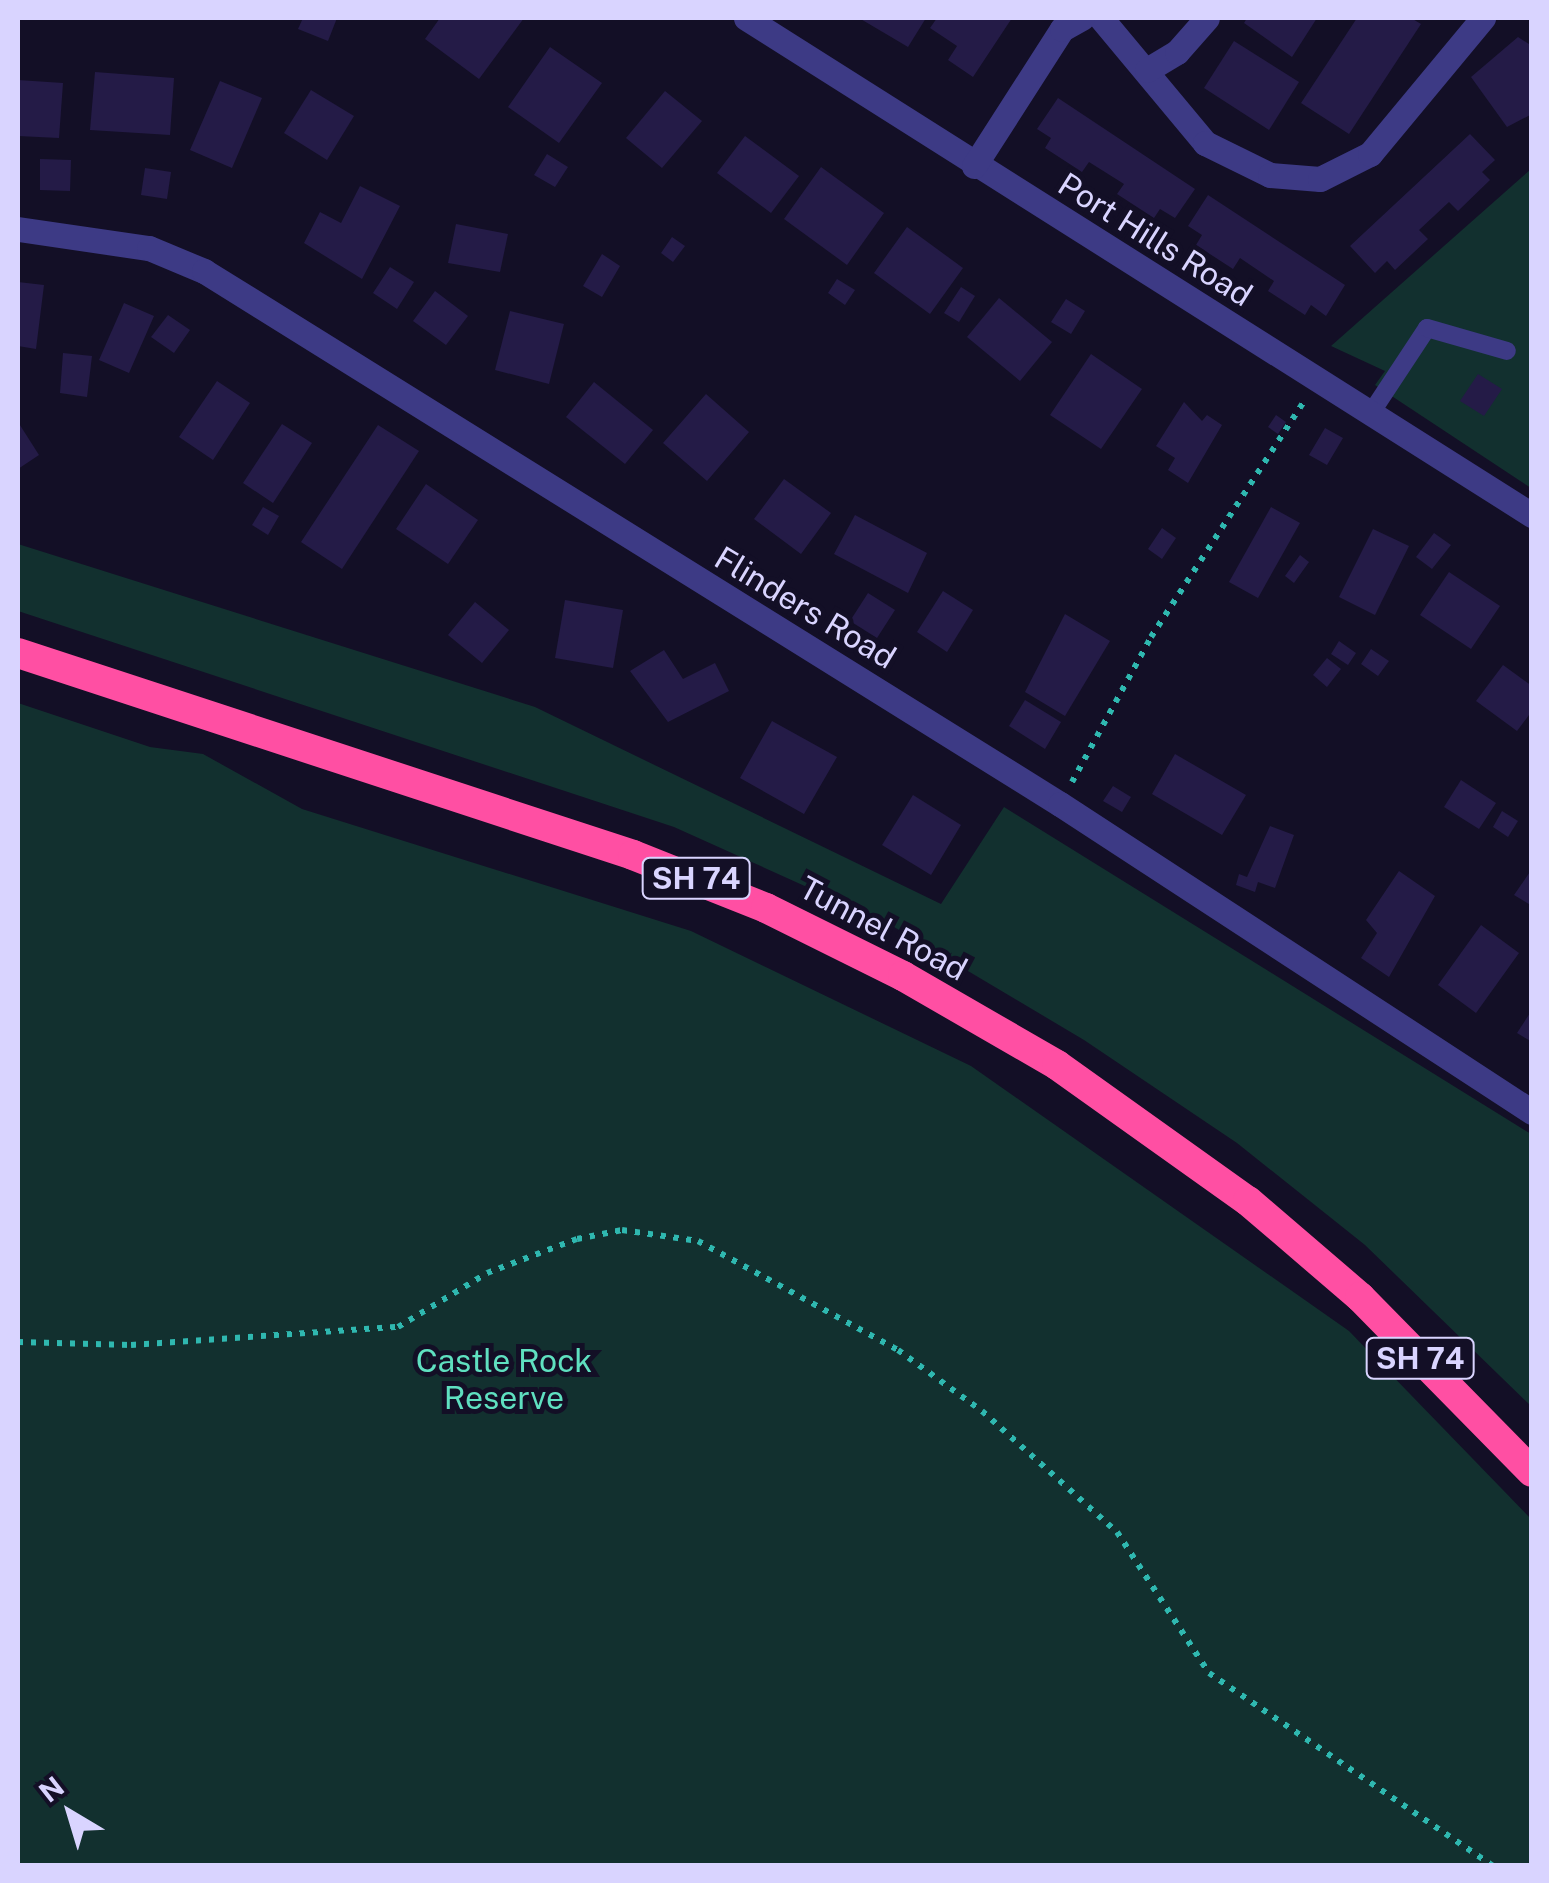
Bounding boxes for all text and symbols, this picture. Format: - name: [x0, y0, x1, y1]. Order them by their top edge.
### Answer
- street label: Port Hills Road: [1051, 165, 1259, 315]
- street label: Flinders Road: [707, 539, 903, 677]
- road number: SH 74: [641, 853, 751, 903]
- street label: Tunnel Road: [793, 869, 973, 989]
- road number: SH 74: [1365, 1333, 1475, 1383]
- park label: Castle Rock Reserve: [416, 1343, 592, 1418]
- north arrow: [20, 1763, 120, 1863]
- text: N: [32, 1769, 70, 1809]

